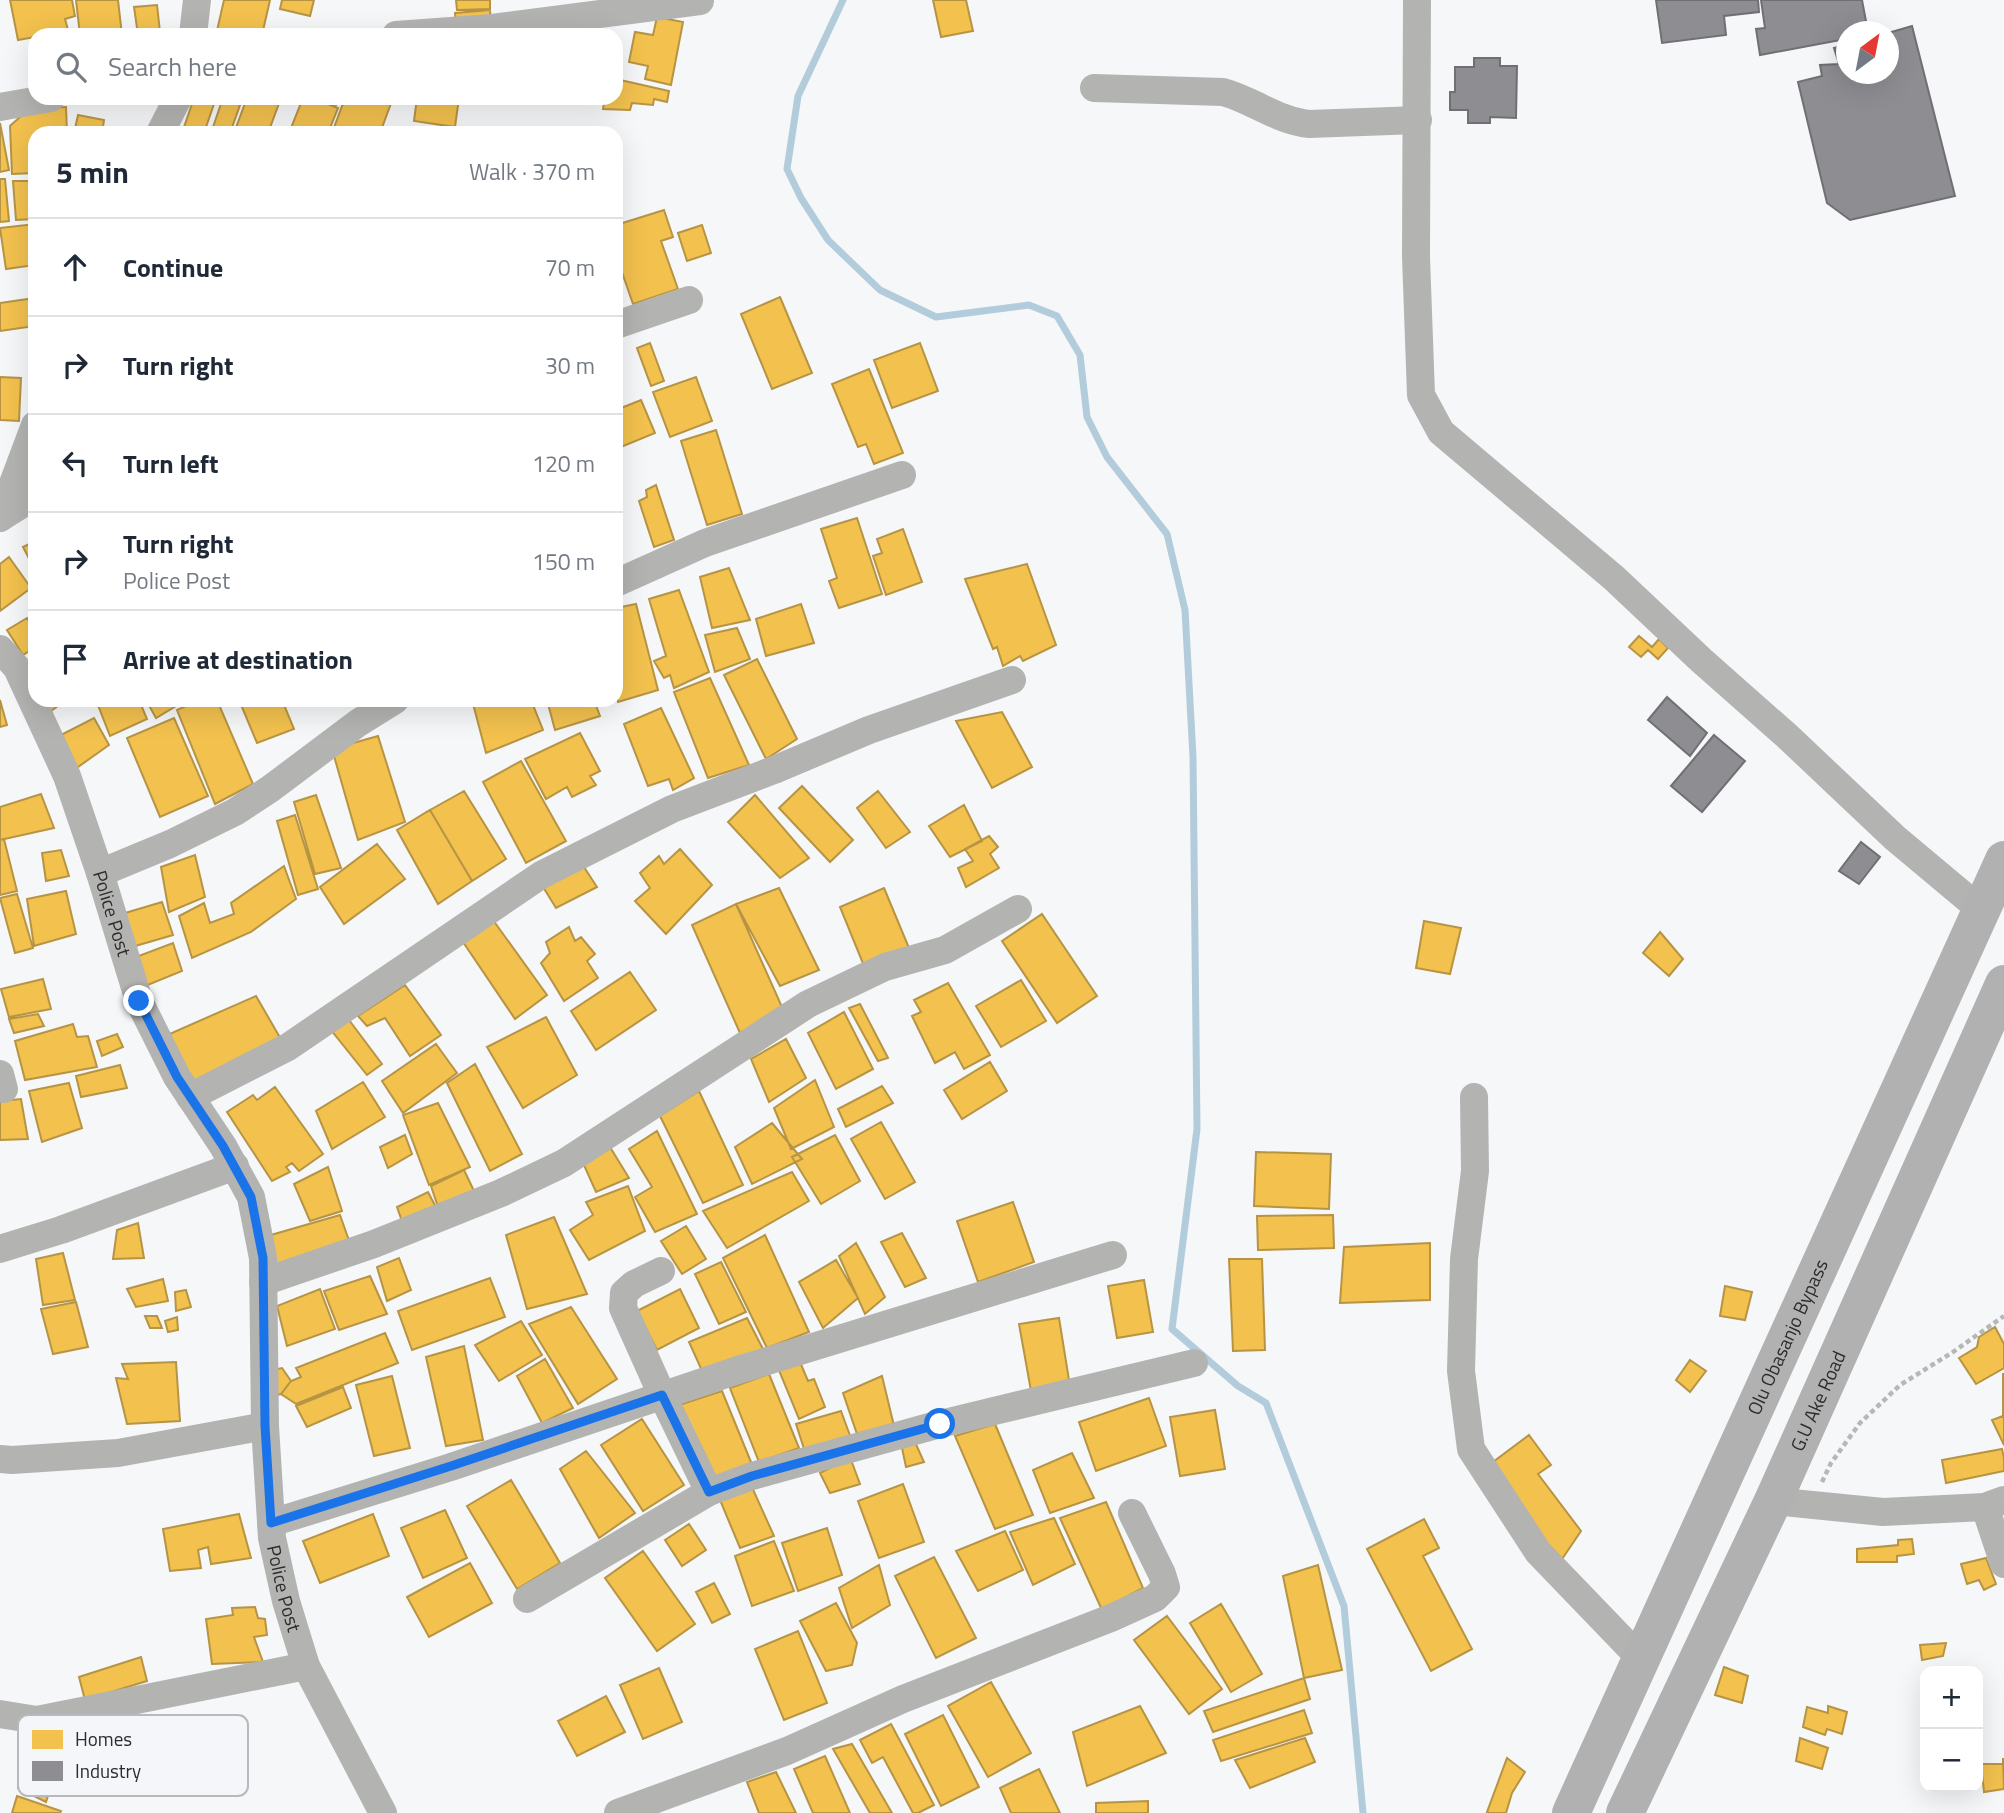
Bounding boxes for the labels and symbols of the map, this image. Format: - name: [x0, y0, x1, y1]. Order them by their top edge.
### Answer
- north arrow: [1836, 21, 1899, 84]
- street label: Police Post: [86, 866, 140, 960]
- route end: [123, 985, 154, 1016]
- street label: Olu Obasanjo Bypass: [1739, 1254, 1835, 1419]
- street label: G.U Ake Road: [1782, 1346, 1852, 1456]
- route start: [924, 1408, 955, 1439]
- street label: Police Post: [260, 1542, 310, 1636]
- legend: [18, 1715, 248, 1796]
- text: Homes: [75, 1724, 132, 1753]
- text: Industry: [75, 1756, 141, 1785]

